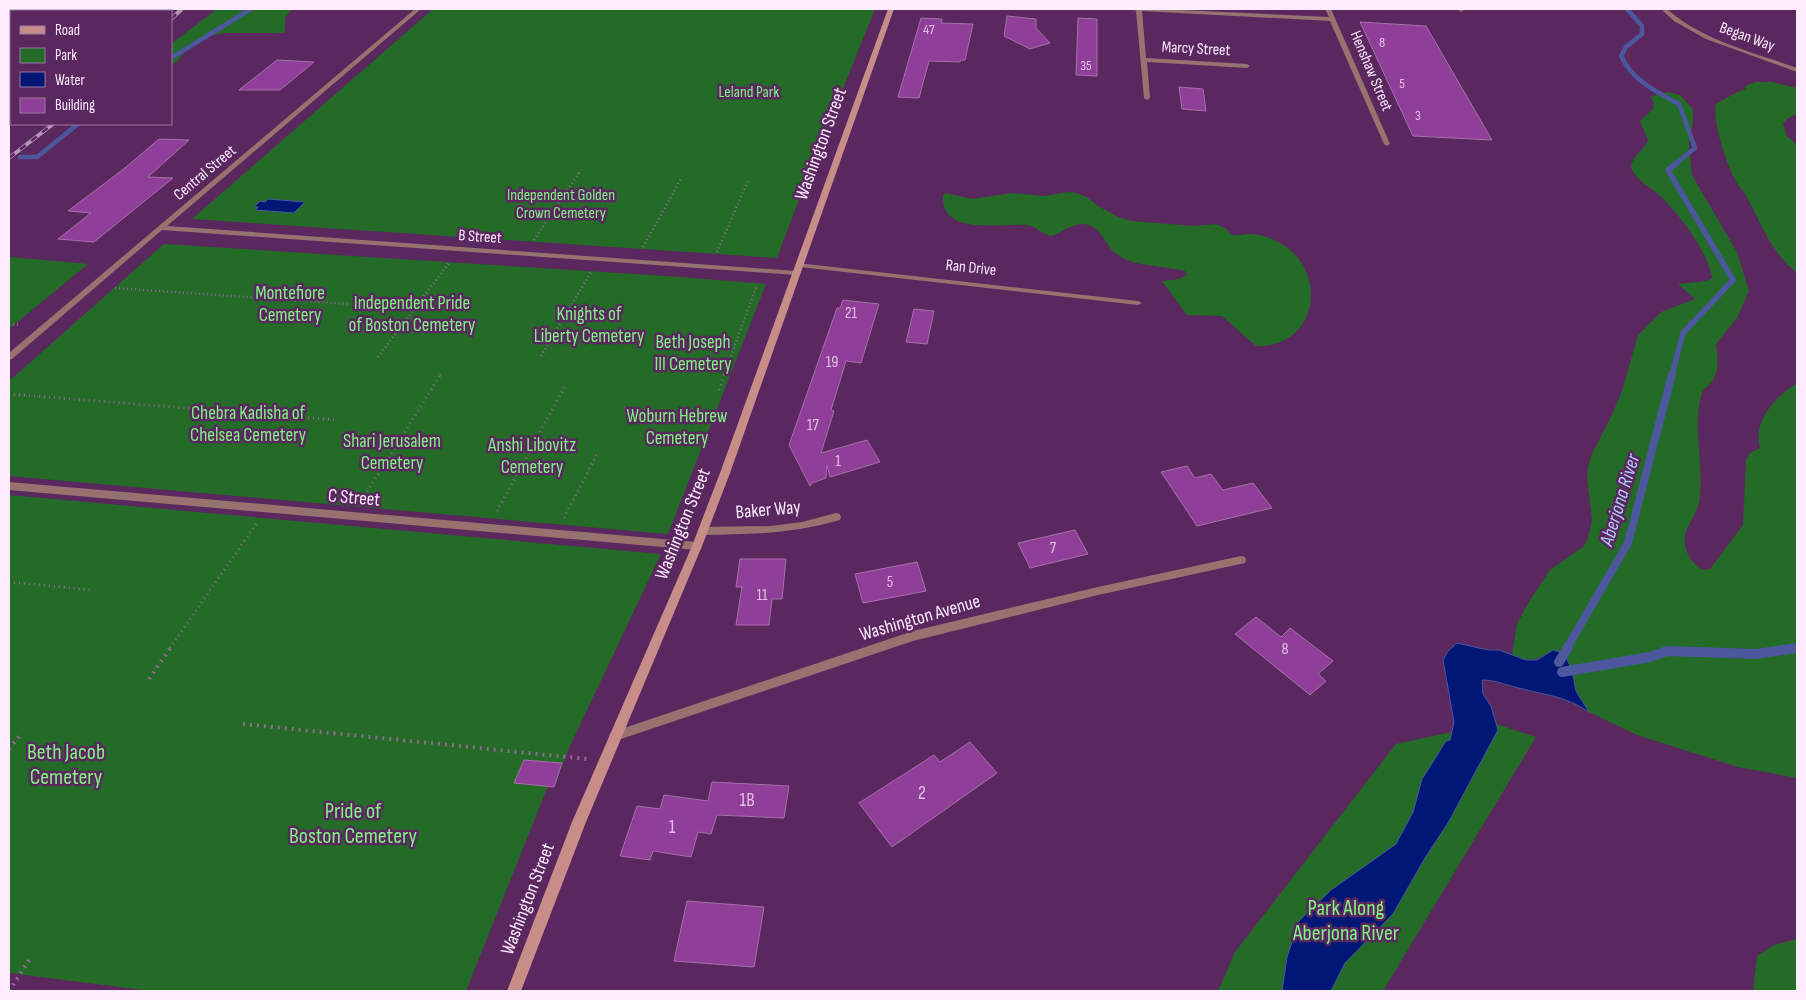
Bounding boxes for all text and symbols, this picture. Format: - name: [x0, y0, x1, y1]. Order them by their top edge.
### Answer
- legend: [10, 10, 172, 125]
- street label: Began Way: [1717, 18, 1777, 56]
- text: Road: [55, 21, 80, 40]
- house number: 47: [923, 21, 935, 38]
- street label: Henshaw Street: [1346, 28, 1396, 114]
- house number: 8: [1379, 34, 1385, 51]
- street label: Marcy Street: [1161, 38, 1231, 60]
- text: Park: [55, 46, 77, 65]
- house number: 35: [1080, 57, 1092, 74]
- text: Water: [55, 71, 86, 90]
- house number: 5: [1399, 75, 1405, 92]
- park label: Leland Park: [719, 83, 779, 102]
- street label: Washington Street: [790, 84, 852, 203]
- text: Building: [55, 96, 95, 115]
- house number: 3: [1415, 107, 1421, 124]
- street label: Central Street: [170, 141, 240, 205]
- park label: Independent Golden Crown Cemetery: [507, 186, 615, 223]
- street label: B Street: [458, 226, 502, 248]
- street label: Ran Drive: [945, 256, 997, 280]
- park label: Montefiore Cemetery: [255, 282, 325, 327]
- park label: Independent Pride of Boston Cemetery: [349, 292, 476, 337]
- park label: Knights of Liberty Cemetery: [534, 303, 645, 348]
- house number: 21: [845, 304, 858, 323]
- park label: Beth Joseph III Cemetery: [654, 331, 732, 376]
- house number: 19: [826, 353, 838, 372]
- park label: Chebra Kadisha of Chelsea Cemetery: [190, 402, 307, 447]
- park label: Woburn Hebrew Cemetery: [627, 405, 728, 450]
- house number: 17: [807, 416, 820, 435]
- park label: Shari Jerusalem Cemetery: [343, 430, 441, 475]
- park label: Anshi Libovitz Cemetery: [487, 434, 576, 479]
- water label: Aberjona River: [1594, 450, 1646, 550]
- house number: 1: [835, 452, 841, 471]
- street label: Washington Street: [650, 465, 716, 583]
- street label: C Street: [327, 484, 381, 512]
- street label: Baker Way: [734, 496, 802, 524]
- house number: 7: [1050, 539, 1057, 558]
- house number: 5: [887, 573, 893, 592]
- house number: 11: [756, 586, 768, 605]
- street label: Washington Avenue: [857, 590, 983, 646]
- house number: 8: [1281, 640, 1289, 659]
- park label: Beth Jacob Cemetery: [27, 739, 105, 791]
- house number: 2: [918, 782, 926, 805]
- house number: 1B: [739, 789, 755, 812]
- park label: Pride of Boston Cemetery: [289, 798, 417, 850]
- house number: 1: [669, 816, 676, 839]
- street label: Washington Street: [496, 840, 560, 958]
- park label: Park Along Aberjona River: [1292, 895, 1399, 947]

